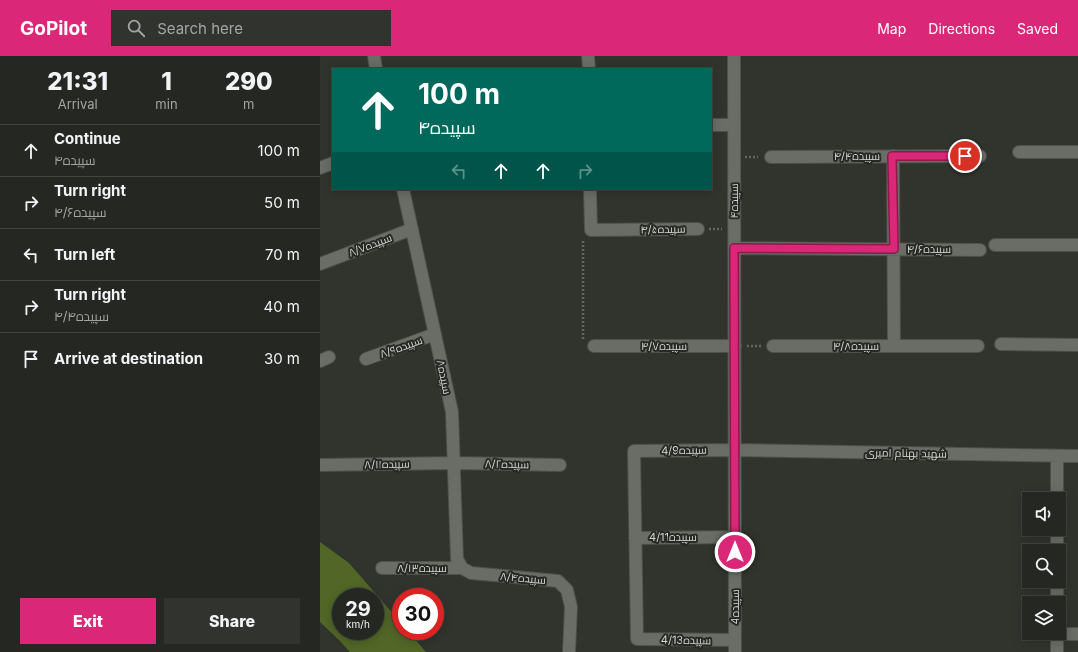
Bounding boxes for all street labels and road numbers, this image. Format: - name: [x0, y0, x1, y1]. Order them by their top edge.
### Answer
- street label: سپیده۴/۴: [834, 149, 880, 163]
- street label: سپیده۴: [727, 183, 741, 219]
- street label: سپیده۴/۵: [640, 222, 686, 236]
- street label: سپیده۸/۷: [346, 230, 394, 260]
- street label: سپیده۴/۶: [907, 242, 951, 256]
- street label: سپیده۸/۹: [378, 333, 424, 361]
- street label: سپیده۴/۷: [641, 339, 687, 353]
- street label: سپیده۴/۸: [833, 339, 879, 353]
- street label: سپیده۸: [434, 359, 454, 395]
- street label: 4/9سپیده: [661, 443, 707, 457]
- street label: شهید بهنام امیری: [865, 445, 947, 462]
- street label: سپیده۸/۱۱: [364, 457, 410, 471]
- street label: سپیده۸/۲: [485, 457, 529, 471]
- street label: 4/11سپیده: [649, 530, 697, 544]
- street label: سپیده۸/۱۳: [397, 561, 447, 575]
- street label: سپیده۸/۴: [499, 569, 547, 587]
- street label: 4سپیده: [728, 590, 742, 624]
- street label: 4/13سپیده: [661, 633, 711, 647]

